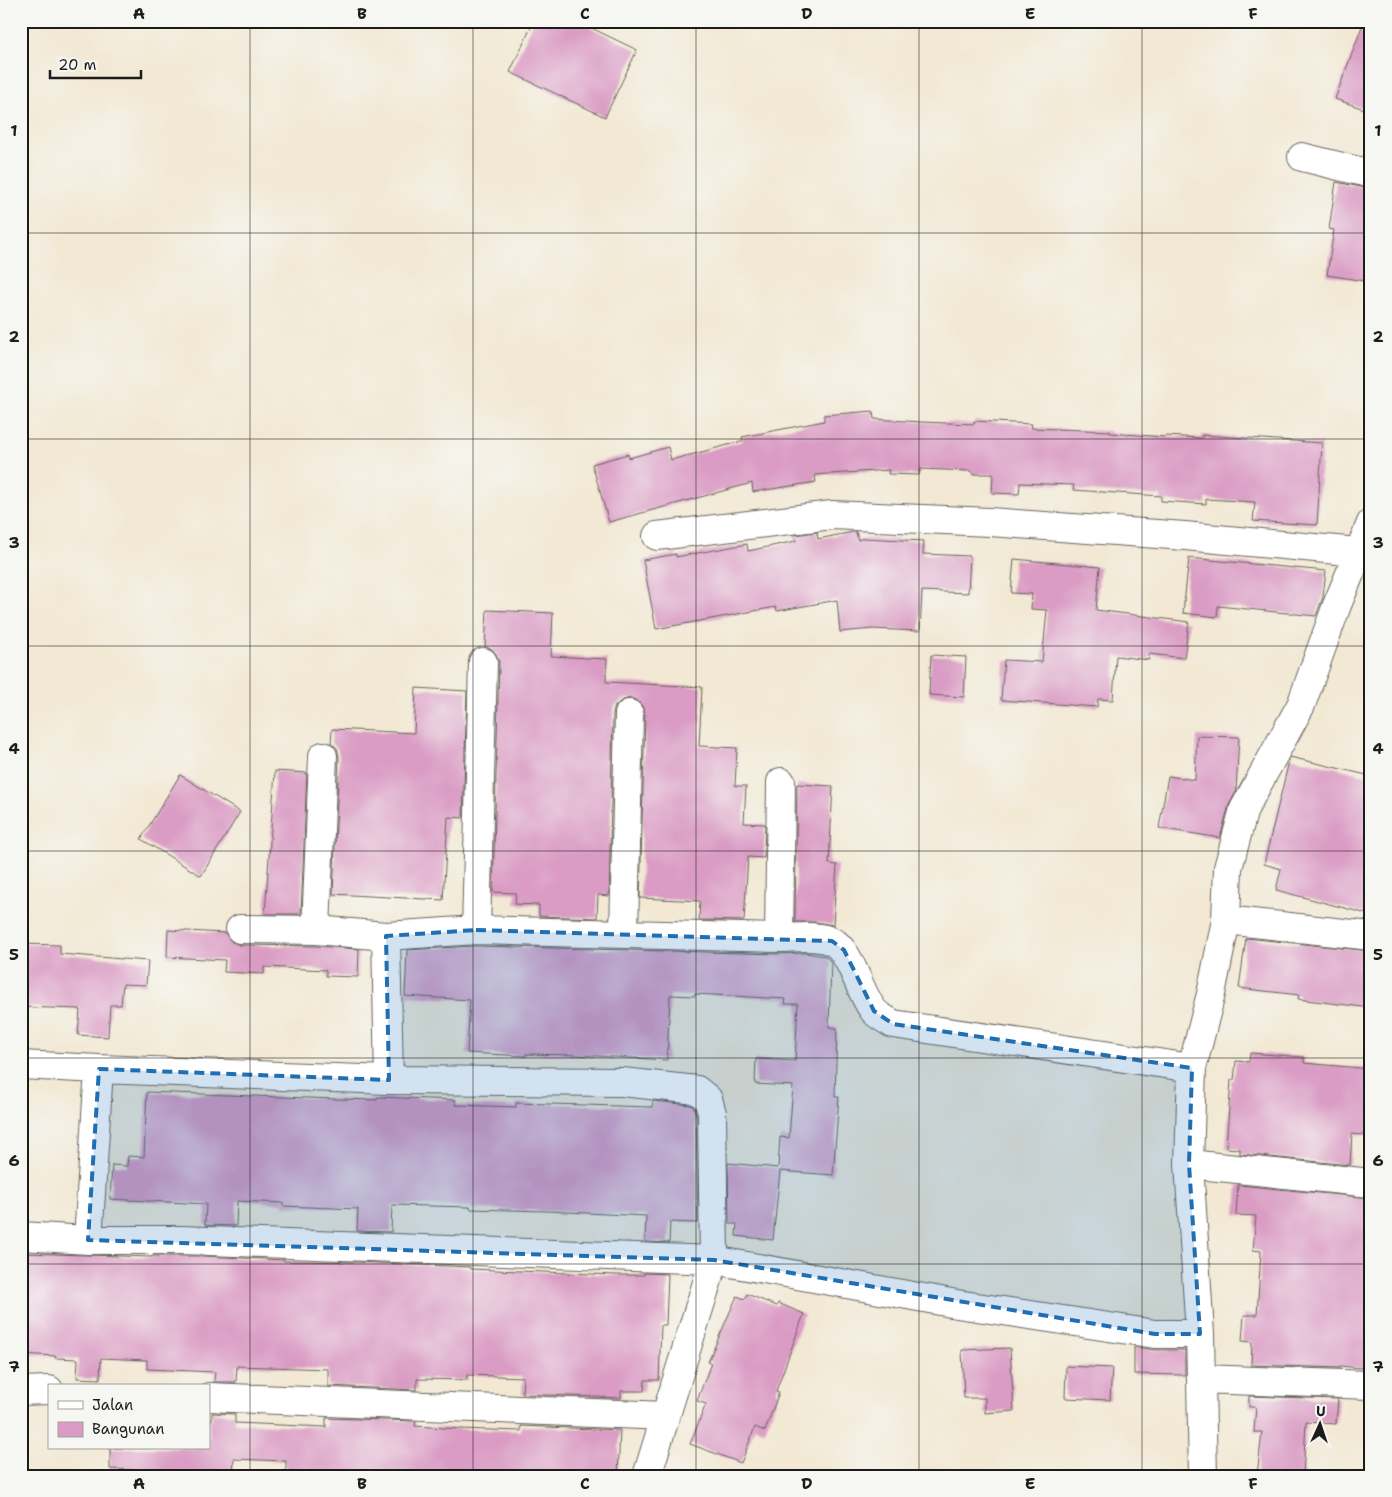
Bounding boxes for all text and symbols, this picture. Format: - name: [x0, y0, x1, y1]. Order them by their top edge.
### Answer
- text: A: [133, 3, 145, 24]
- text: B: [357, 3, 367, 24]
- text: C: [580, 3, 590, 24]
- text: D: [801, 3, 813, 24]
- text: E: [1025, 3, 1035, 24]
- text: F: [1248, 3, 1258, 24]
- scale bar: [50, 48, 141, 80]
- text: 20 m: [58, 55, 97, 75]
- text: 1: [10, 120, 18, 141]
- text: 1: [1374, 120, 1382, 141]
- text: 2: [8, 326, 20, 347]
- text: 2: [1372, 326, 1384, 347]
- text: 3: [8, 532, 20, 553]
- text: 3: [1372, 532, 1384, 553]
- text: 4: [8, 738, 20, 759]
- text: 4: [1372, 738, 1384, 759]
- text: 5: [9, 944, 19, 965]
- text: 5: [1373, 944, 1383, 965]
- text: 6: [8, 1150, 20, 1171]
- text: 6: [1372, 1150, 1384, 1171]
- text: 7: [8, 1356, 20, 1377]
- text: 7: [1372, 1356, 1384, 1377]
- legend: [48, 1384, 210, 1450]
- text: Jalan: [92, 1395, 133, 1415]
- north arrow: [1294, 1400, 1344, 1450]
- text: U: [1315, 1402, 1326, 1420]
- text: Bangunan: [92, 1419, 164, 1439]
- text: A: [133, 1473, 145, 1494]
- text: B: [357, 1473, 367, 1494]
- text: C: [580, 1473, 590, 1494]
- text: D: [801, 1473, 813, 1494]
- text: E: [1025, 1473, 1035, 1494]
- text: F: [1248, 1473, 1258, 1494]

